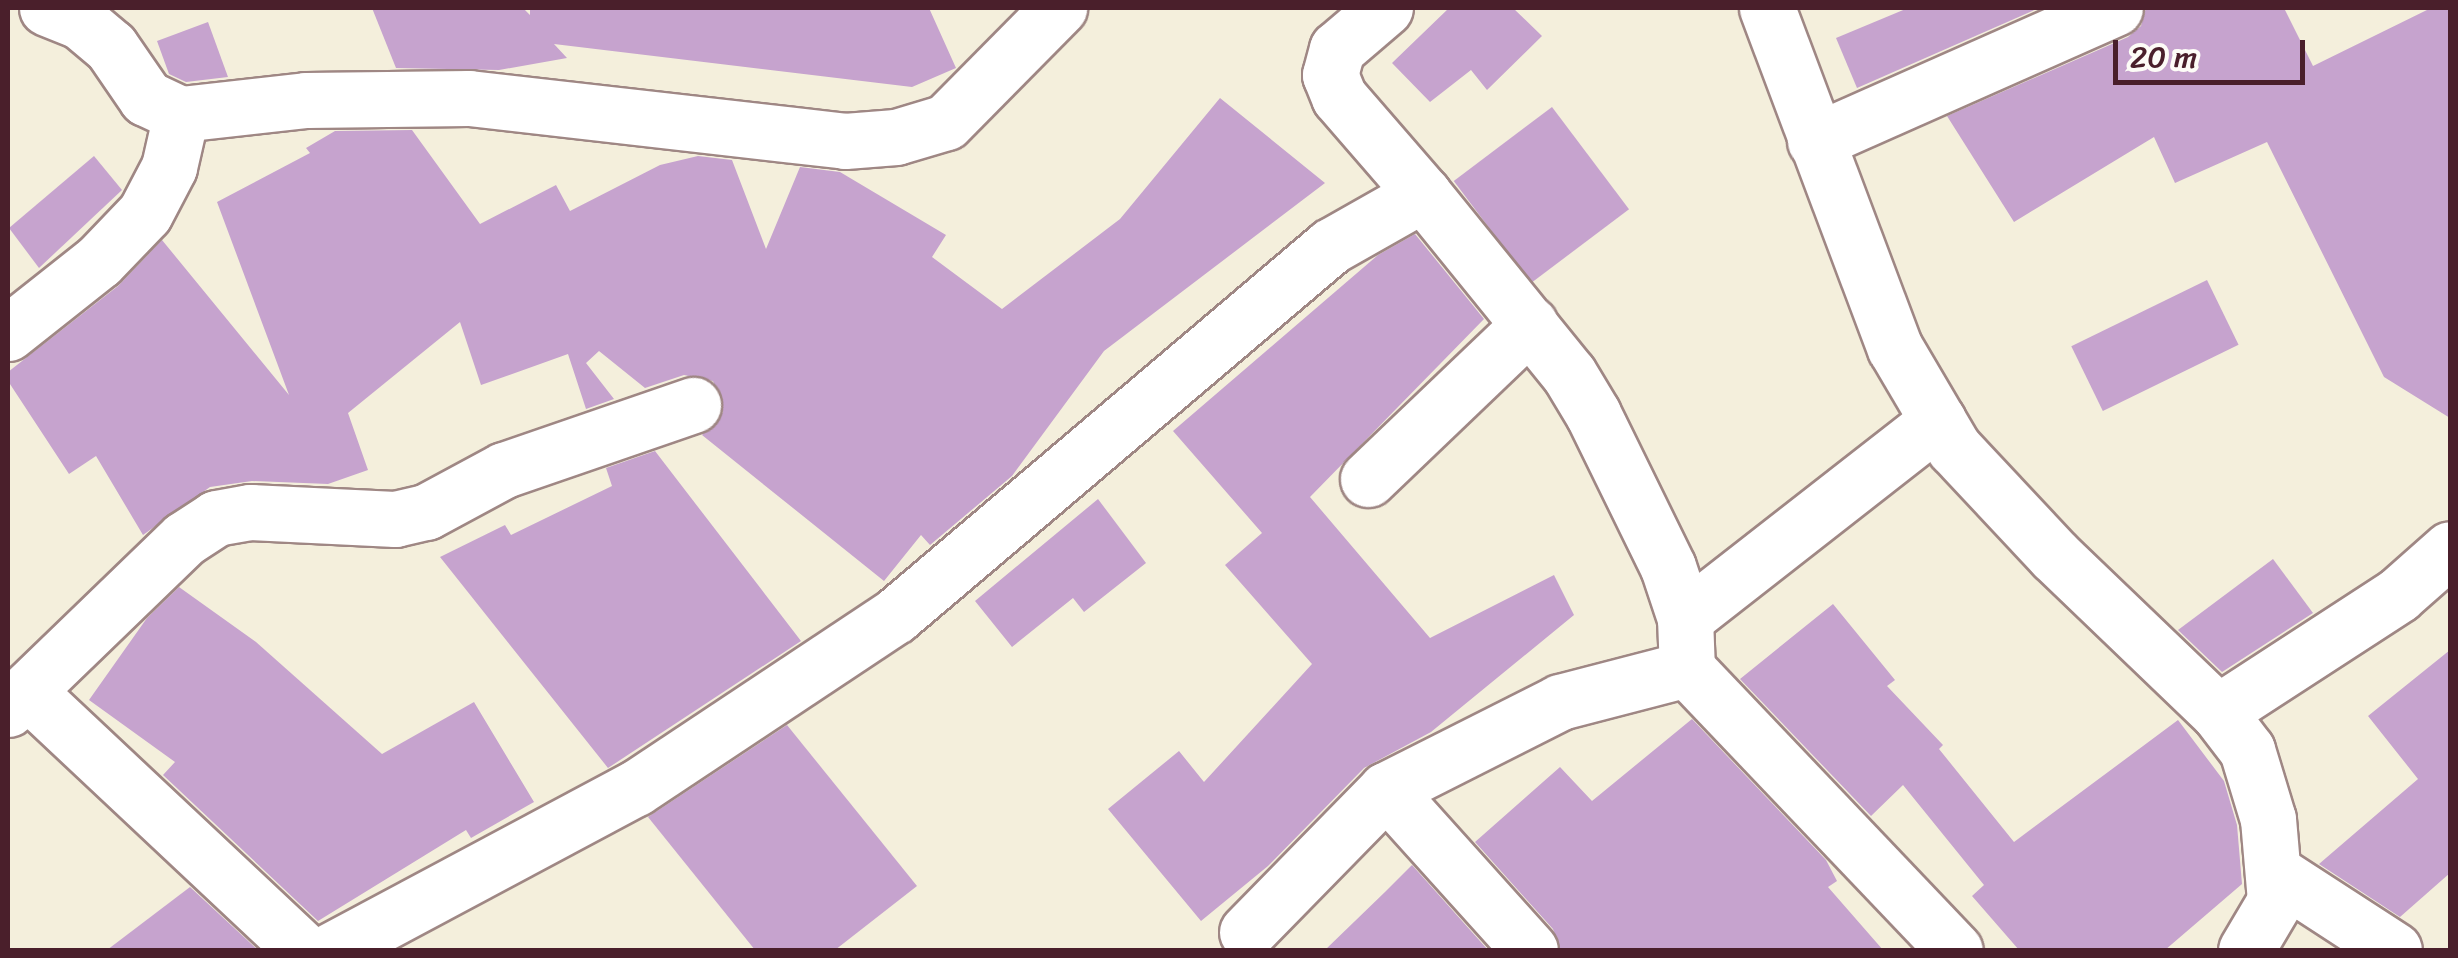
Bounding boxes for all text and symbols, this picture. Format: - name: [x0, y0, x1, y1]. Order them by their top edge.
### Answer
- scale bar: [2118, 20, 2310, 82]
- text: 20 m: [2130, 30, 2197, 84]

